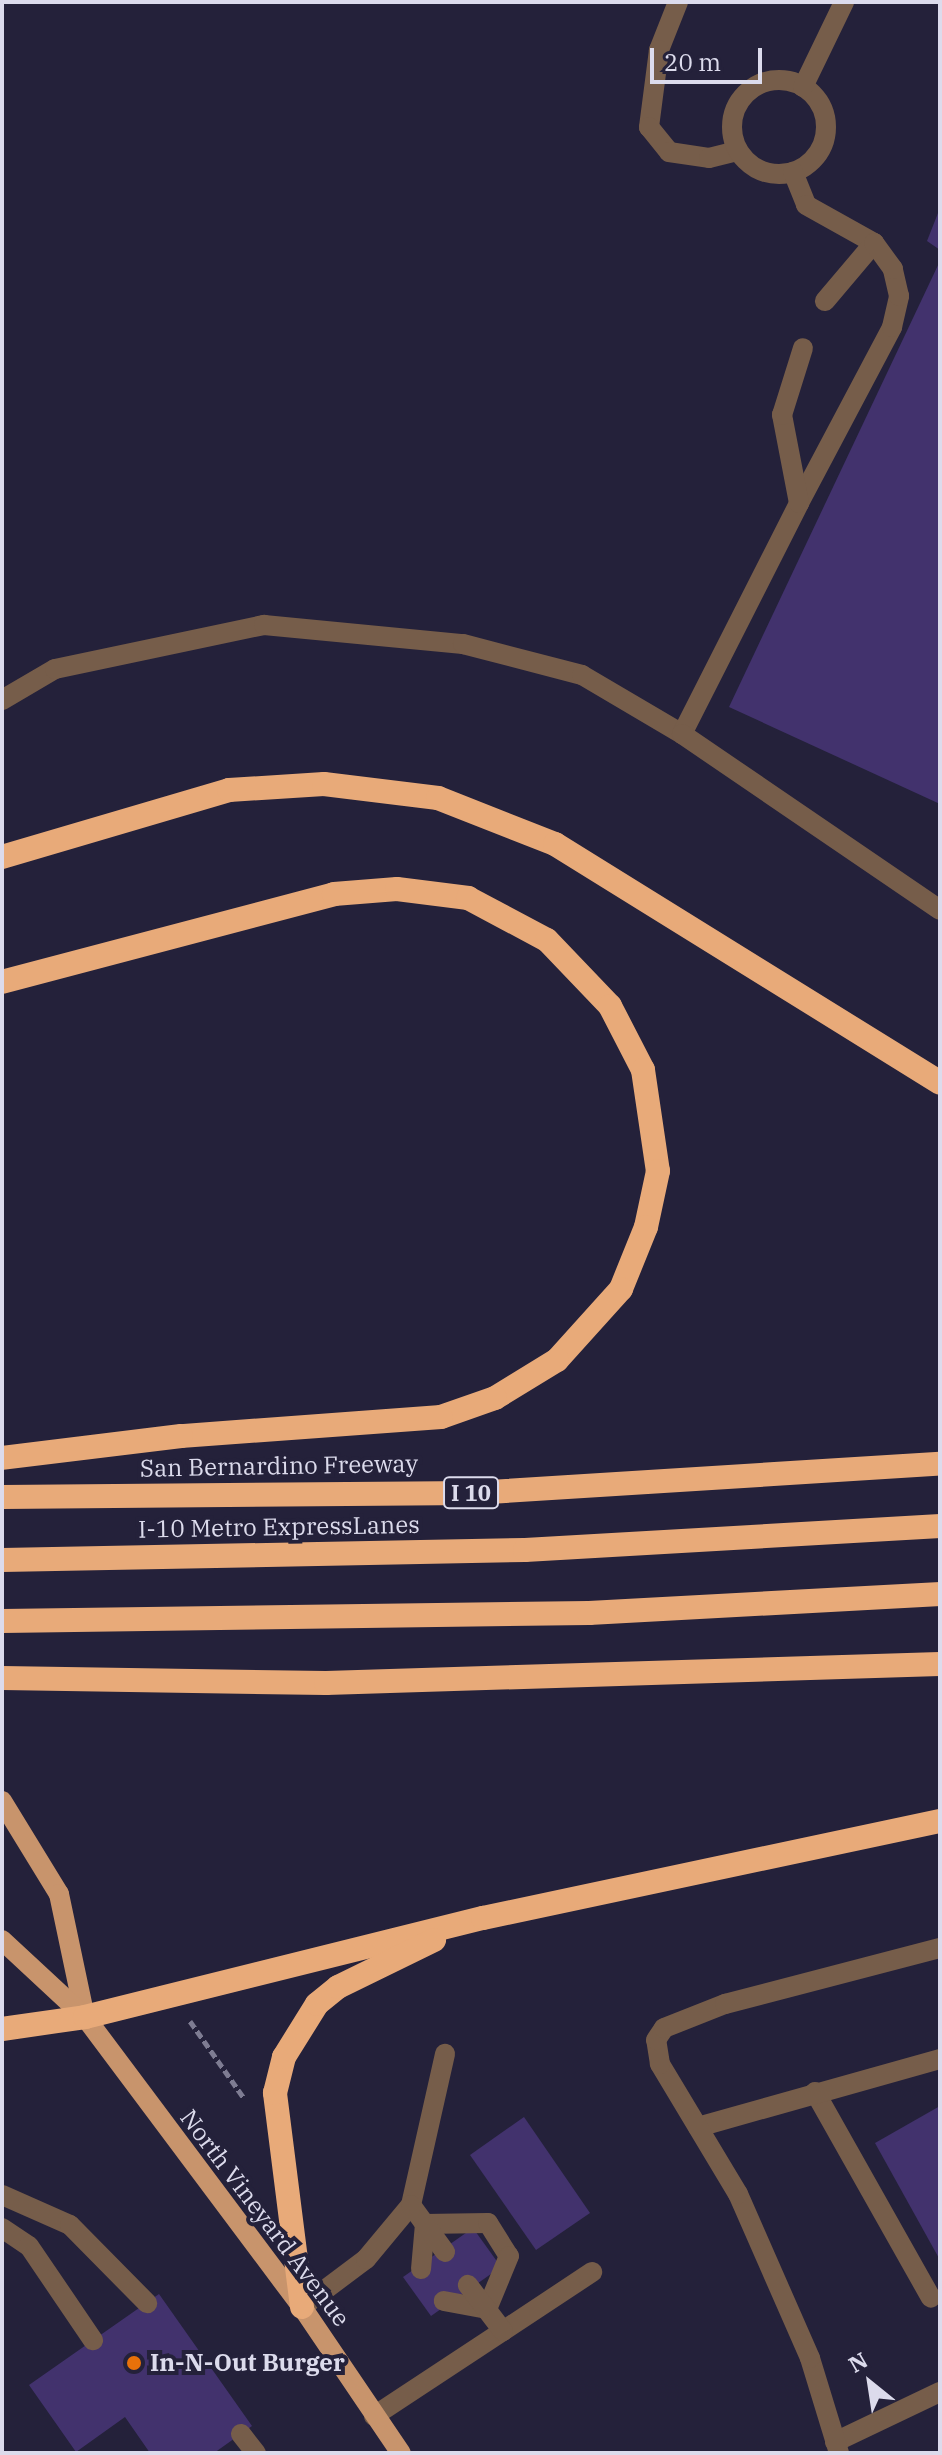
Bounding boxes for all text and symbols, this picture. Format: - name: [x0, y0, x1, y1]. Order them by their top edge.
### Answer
- scale bar: [654, 32, 766, 82]
- text: 20 m: [664, 46, 721, 78]
- street label: San Bernardino Freeway: [140, 1449, 418, 1483]
- road number: I 10: [443, 1475, 499, 1511]
- street label: I-10 Metro ExpressLanes: [138, 1510, 420, 1544]
- street label: North Vineyard Avenue: [174, 2104, 356, 2332]
- north arrow: [830, 2343, 910, 2423]
- text: N: [843, 2345, 873, 2379]
- place label: In-N-Out Burger: [150, 2349, 345, 2377]
- marker: In-N-Out Burger: [125, 2354, 143, 2372]

